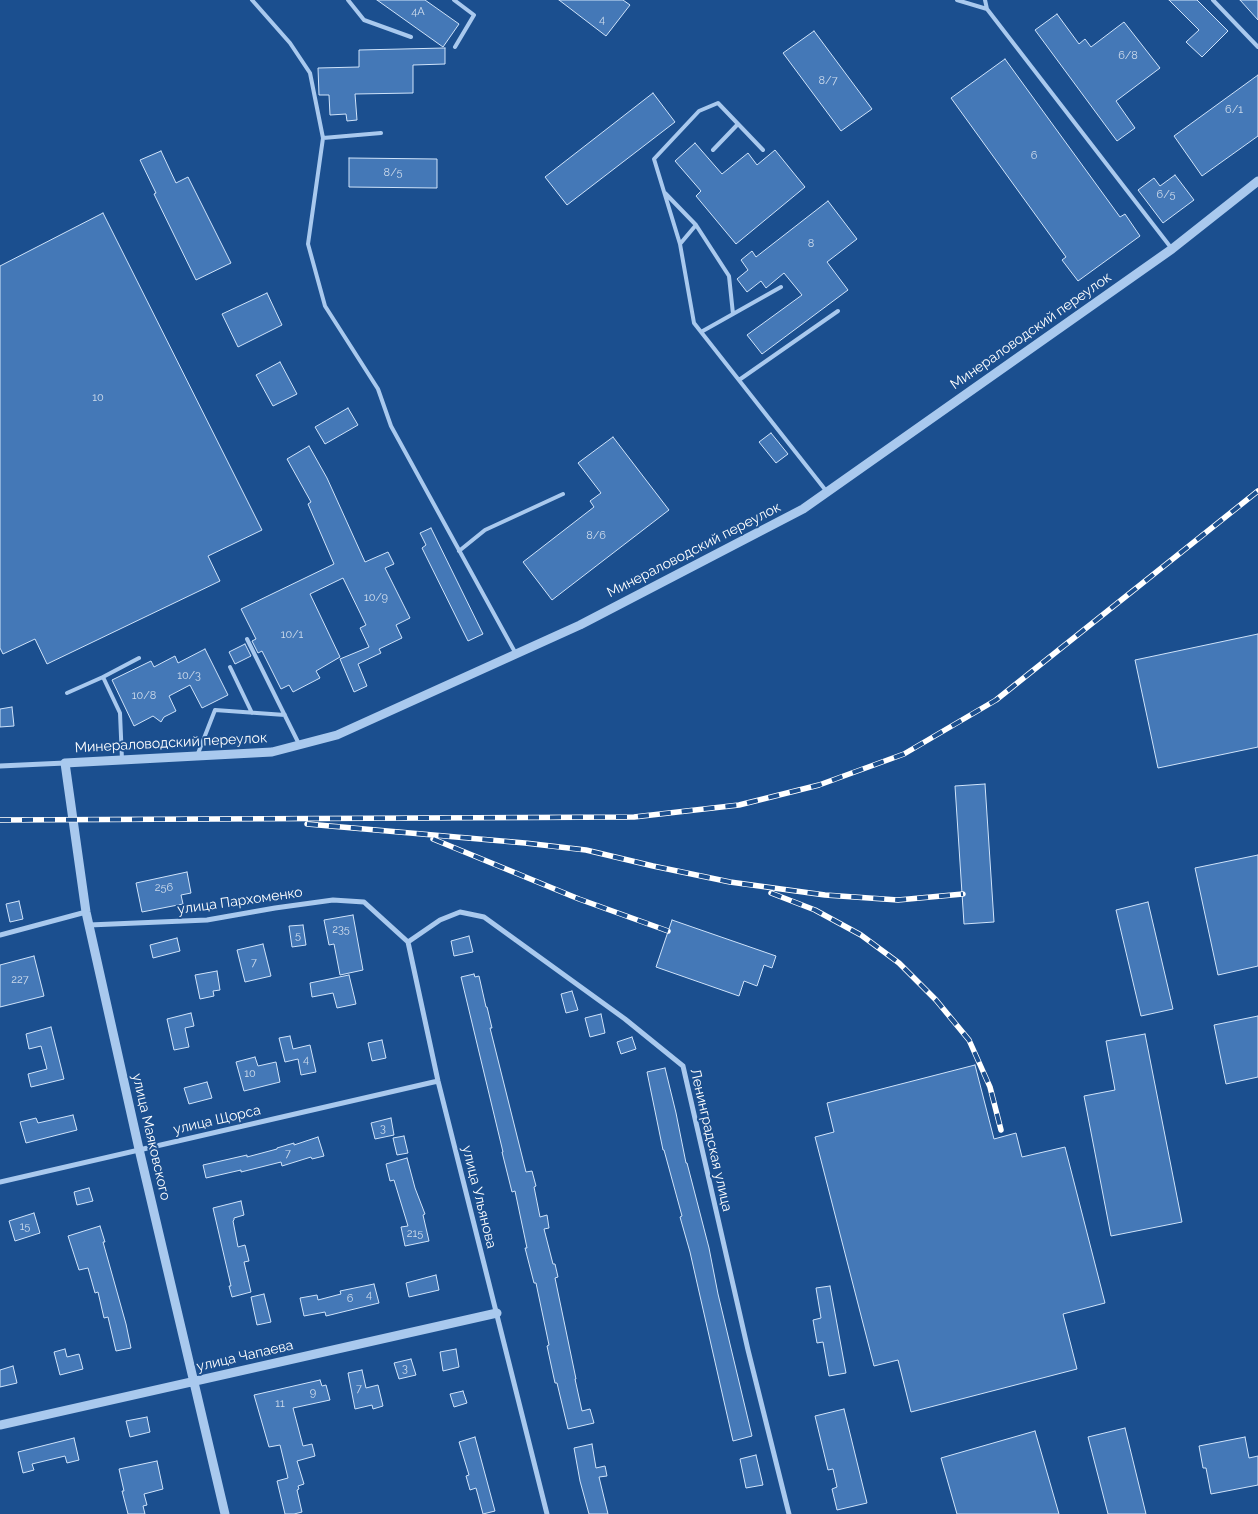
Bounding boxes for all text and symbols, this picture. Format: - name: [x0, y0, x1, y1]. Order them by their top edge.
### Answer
- house number: 4А: [411, 5, 425, 19]
- house number: 4: [599, 13, 605, 27]
- house number: 6/8: [1118, 49, 1138, 63]
- house number: 8/7: [818, 74, 838, 88]
- house number: 6/1: [1225, 103, 1243, 117]
- house number: 6: [1031, 149, 1037, 163]
- house number: 8/5: [384, 166, 402, 180]
- house number: 6/5: [1157, 188, 1175, 202]
- house number: 8: [808, 237, 814, 251]
- street label: Минераловодский переулок: [947, 269, 1115, 393]
- house number: 10: [92, 391, 104, 405]
- street label: Минераловодский переулок: [604, 499, 784, 601]
- house number: 8/6: [586, 529, 606, 543]
- house number: 10/9: [364, 591, 388, 605]
- house number: 10/1: [281, 628, 303, 642]
- house number: 10/3: [177, 669, 201, 683]
- house number: 10/8: [132, 689, 156, 703]
- street label: Минераловодский переулок: [74, 730, 268, 756]
- house number: 256: [155, 881, 173, 895]
- street label: улица Пархоменко: [176, 884, 304, 918]
- house number: 235: [332, 923, 350, 937]
- house number: 5: [295, 929, 301, 943]
- house number: 7: [251, 956, 257, 970]
- house number: 227: [11, 973, 29, 987]
- house number: 4: [303, 1053, 309, 1067]
- house number: 10: [244, 1067, 256, 1081]
- street label: Ленинградская улица: [686, 1067, 736, 1213]
- street label: улица Маяковского: [128, 1072, 174, 1202]
- street label: улица Щорса: [172, 1102, 262, 1138]
- house number: 3: [380, 1122, 386, 1136]
- street label: улица Ульянова: [458, 1144, 500, 1250]
- house number: 7: [285, 1147, 291, 1161]
- house number: 15: [20, 1220, 30, 1234]
- house number: 215: [407, 1227, 423, 1241]
- house number: 4: [366, 1288, 372, 1302]
- house number: 6: [347, 1292, 353, 1306]
- street label: улица Чапаева: [195, 1337, 295, 1375]
- house number: 3: [402, 1362, 408, 1376]
- house number: 7: [356, 1382, 362, 1396]
- house number: 9: [310, 1386, 316, 1400]
- house number: 11: [275, 1397, 285, 1411]

